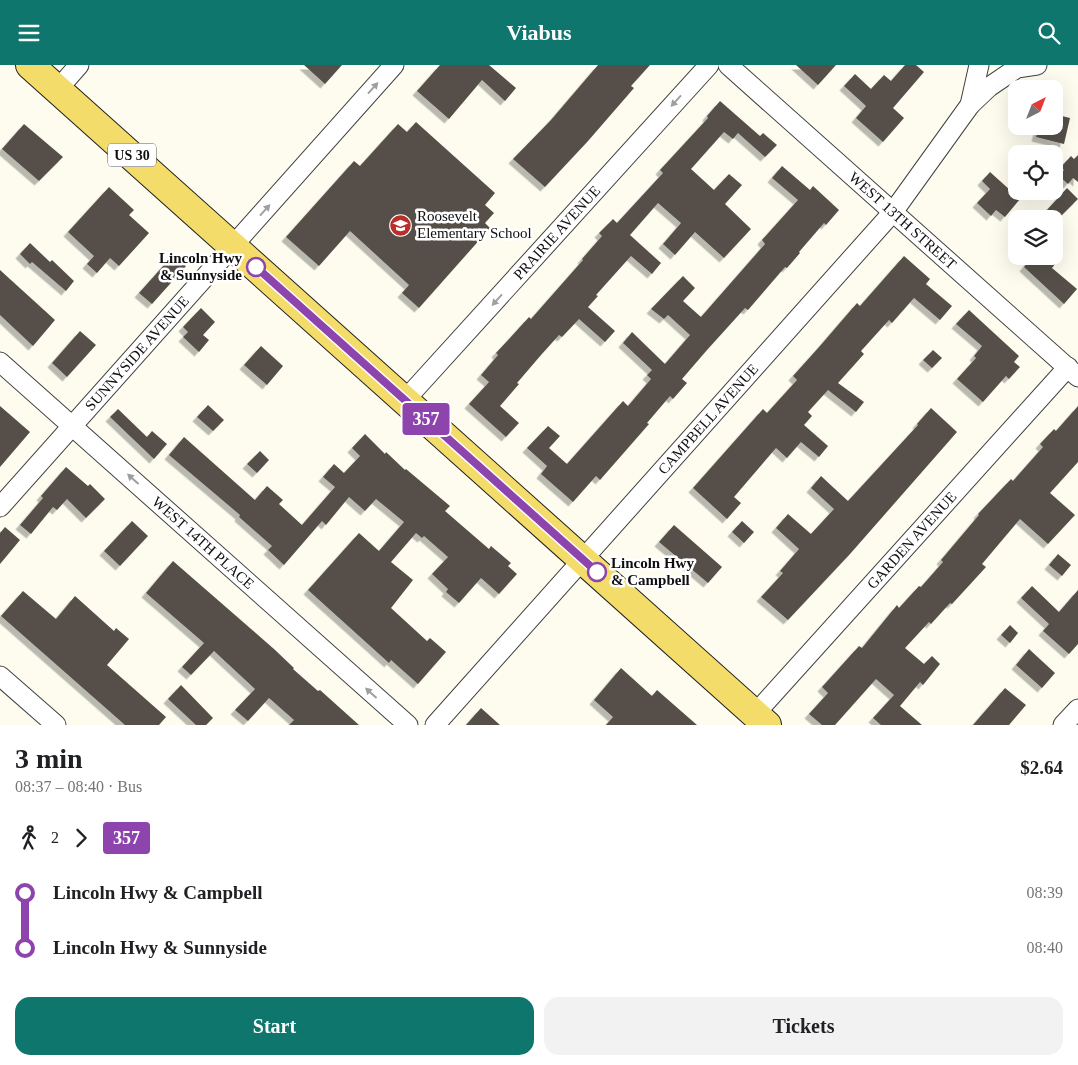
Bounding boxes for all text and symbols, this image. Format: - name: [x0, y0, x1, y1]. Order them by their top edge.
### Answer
- icon: menu: [15, 19, 43, 47]
- icon: search: [1035, 19, 1063, 47]
- text: Viabus: [506, 20, 572, 45]
- north arrow: [1008, 80, 1062, 135]
- map controls: [1008, 80, 1063, 265]
- one-way arrow: [367, 83, 379, 95]
- one-way arrow: [670, 95, 682, 107]
- road number: US 30: [108, 143, 156, 167]
- button: locate: [1008, 145, 1063, 200]
- street label: WEST 13TH STREET: [846, 169, 960, 273]
- street label: PRAIRIE AVENUE: [510, 182, 603, 283]
- one-way arrow: [259, 204, 271, 216]
- place label: Roosevelt Elementary School: [417, 208, 532, 241]
- button: layers: [1008, 210, 1063, 265]
- school or university icon: Roosevelt Elementary School: [389, 213, 413, 237]
- place label: Lincoln Hwy & Sunnyside: [159, 250, 242, 283]
- marker: Lincoln Hwy & Sunnyside: [246, 257, 266, 277]
- street label: SUNNYSIDE AVENUE: [82, 293, 192, 414]
- one-way arrow: [491, 293, 502, 306]
- street label: CAMPBELL AVENUE: [655, 361, 761, 478]
- line badge: 357: [397, 403, 455, 435]
- text: 357: [413, 409, 440, 429]
- one-way arrow: [126, 474, 139, 485]
- street label: GARDEN AVENUE: [864, 488, 960, 592]
- street label: WEST 14TH PLACE: [149, 493, 257, 592]
- place label: Lincoln Hwy & Campbell: [611, 555, 694, 588]
- marker: Lincoln Hwy & Campbell: [587, 562, 607, 582]
- one-way arrow: [365, 687, 378, 698]
- text: 3 min: [15, 743, 83, 774]
- text: $2.64: [1020, 757, 1063, 778]
- text: 08:37 – 08:40 · Bus: [15, 778, 142, 795]
- icon: walk: [15, 824, 43, 852]
- icon: forward: [67, 824, 95, 852]
- text: 357: [113, 828, 140, 848]
- text: 2: [51, 829, 59, 846]
- text: Lincoln Hwy & Campbell: [53, 882, 263, 903]
- text: 08:39: [1027, 884, 1063, 901]
- text: Lincoln Hwy & Sunnyside: [53, 937, 267, 958]
- text: 08:40: [1027, 939, 1063, 956]
- button: Start: [15, 997, 534, 1055]
- button: Tickets: [544, 997, 1063, 1055]

